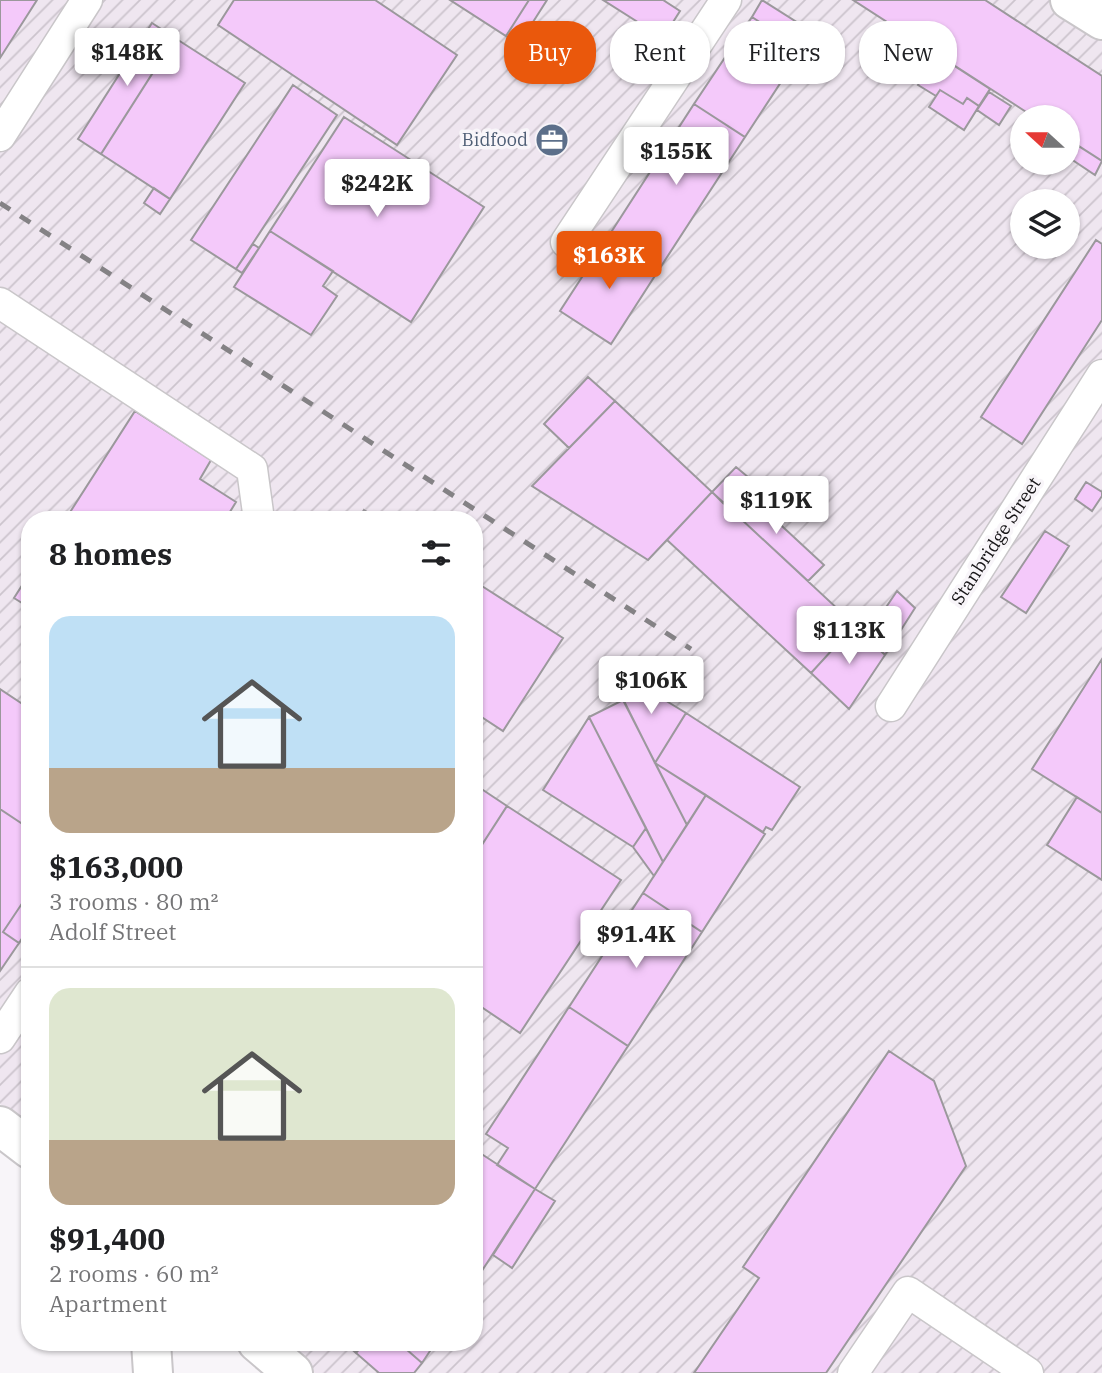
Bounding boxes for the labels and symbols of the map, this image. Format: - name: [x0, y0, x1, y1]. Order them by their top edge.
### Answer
- pin: $148K: [78, 28, 176, 88]
- north arrow: [1010, 105, 1080, 175]
- office icon: Bidfood: [533, 121, 571, 159]
- place label: Bidfood: [462, 128, 528, 151]
- pin: $155K: [627, 128, 725, 187]
- pin: $242K: [328, 160, 426, 219]
- pin: $163K: [560, 232, 658, 291]
- street label: Stanbridge Street: [946, 473, 1045, 609]
- pin: $119K: [727, 476, 825, 536]
- pin: $113K: [800, 606, 898, 666]
- pin: $106K: [602, 656, 700, 716]
- pin: $91.4K: [579, 911, 693, 970]

